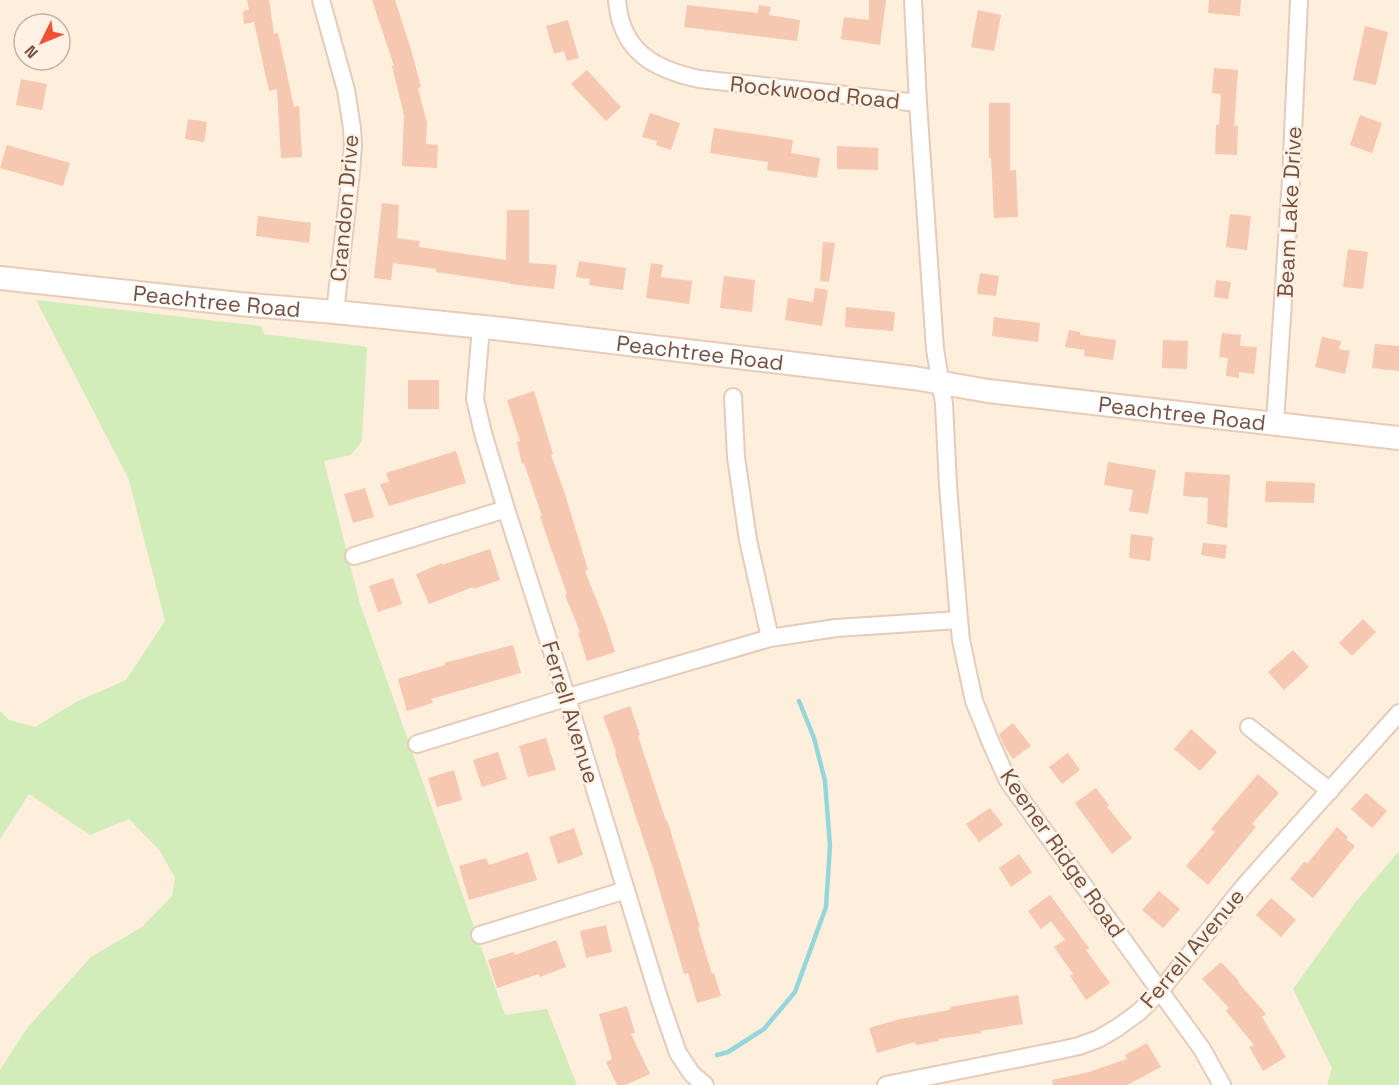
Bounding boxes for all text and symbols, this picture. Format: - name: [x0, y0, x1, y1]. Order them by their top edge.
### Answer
- north arrow: [12, 12, 72, 72]
- text: N: [20, 41, 43, 63]
- street label: Rockwood Road: [729, 69, 901, 115]
- street label: Beam Lake Drive: [1271, 125, 1307, 299]
- street label: Crandon Drive: [324, 133, 364, 283]
- street label: Peachtree Road: [132, 279, 302, 323]
- street label: Peachtree Road: [615, 329, 785, 376]
- street label: Peachtree Road: [1097, 390, 1267, 437]
- street label: Ferrell Avenue: [536, 637, 606, 787]
- street label: Keener Ridge Road: [994, 763, 1132, 943]
- street label: Ferrell Avenue: [1134, 882, 1250, 1014]

